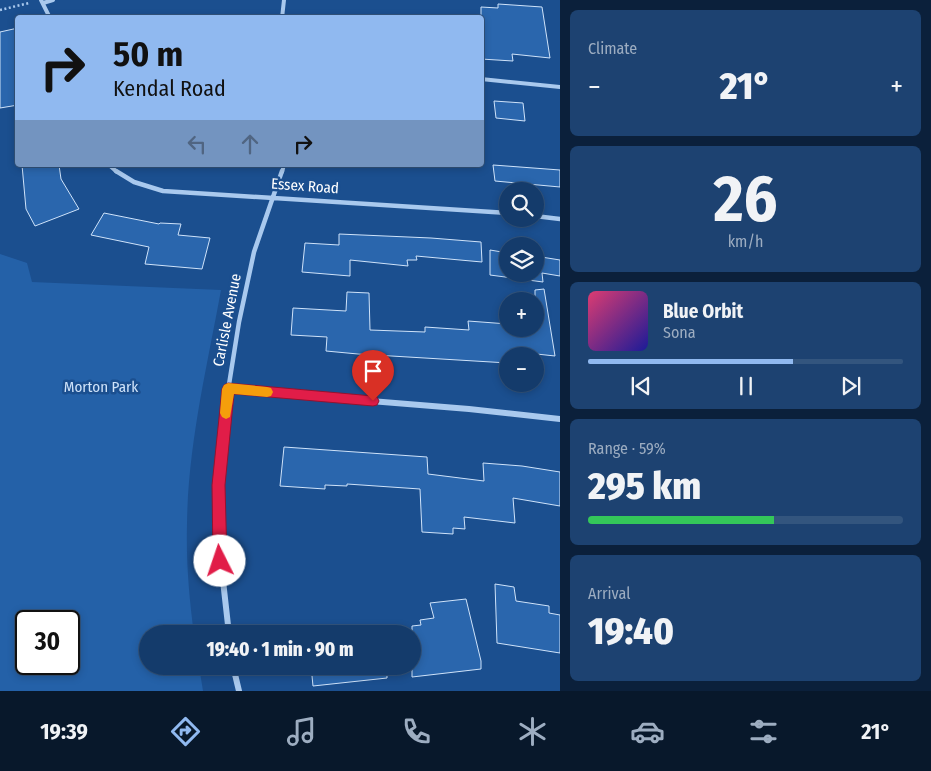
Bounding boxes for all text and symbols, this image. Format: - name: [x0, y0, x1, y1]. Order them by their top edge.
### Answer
- text: 50 m: [113, 33, 183, 75]
- icon: right: [30, 35, 95, 100]
- text: Climate: [588, 39, 637, 58]
- text: 21°: [720, 63, 771, 109]
- text: −: [588, 70, 601, 103]
- text: +: [890, 70, 903, 103]
- text: Kendal Road: [113, 75, 226, 102]
- icon: left: [183, 130, 211, 158]
- icon: ahead: [236, 130, 264, 158]
- icon: right: [289, 130, 317, 158]
- text: 26: [713, 160, 778, 238]
- street label: Essex Road: [270, 175, 340, 197]
- map controls: [499, 182, 544, 392]
- button: search: [499, 182, 544, 227]
- text: km/h: [728, 232, 763, 251]
- button: layers: [499, 237, 544, 282]
- street label: Carlisle Avenue: [209, 272, 245, 368]
- button: +: [499, 292, 544, 337]
- text: Blue Orbit: [663, 300, 743, 323]
- text: Sona: [663, 323, 696, 342]
- button: −: [499, 347, 544, 392]
- pin: [352, 350, 394, 401]
- icon: arrive: [359, 357, 387, 385]
- icon: previous: [627, 372, 655, 400]
- icon: pause: [732, 372, 760, 400]
- icon: next: [837, 372, 865, 400]
- park label: Morton Park: [64, 378, 138, 396]
- text: Range · 59%: [588, 439, 666, 458]
- text: 295 km: [588, 463, 701, 509]
- position arrow: [193, 534, 245, 586]
- text: Arrival: [588, 584, 630, 603]
- text: 19:40: [588, 608, 674, 654]
- speed limit sign: 30: [15, 610, 80, 675]
- text: 19:40 · 1 min · 90 m: [206, 638, 354, 661]
- icon: directions: [168, 714, 203, 749]
- icon: music: [284, 714, 319, 749]
- icon: phone: [399, 714, 434, 749]
- icon: climate: [515, 714, 550, 749]
- icon: car: [630, 714, 665, 749]
- icon: filters: [746, 714, 781, 749]
- text: 19:39: [40, 718, 88, 745]
- text: 21°: [861, 718, 891, 745]

